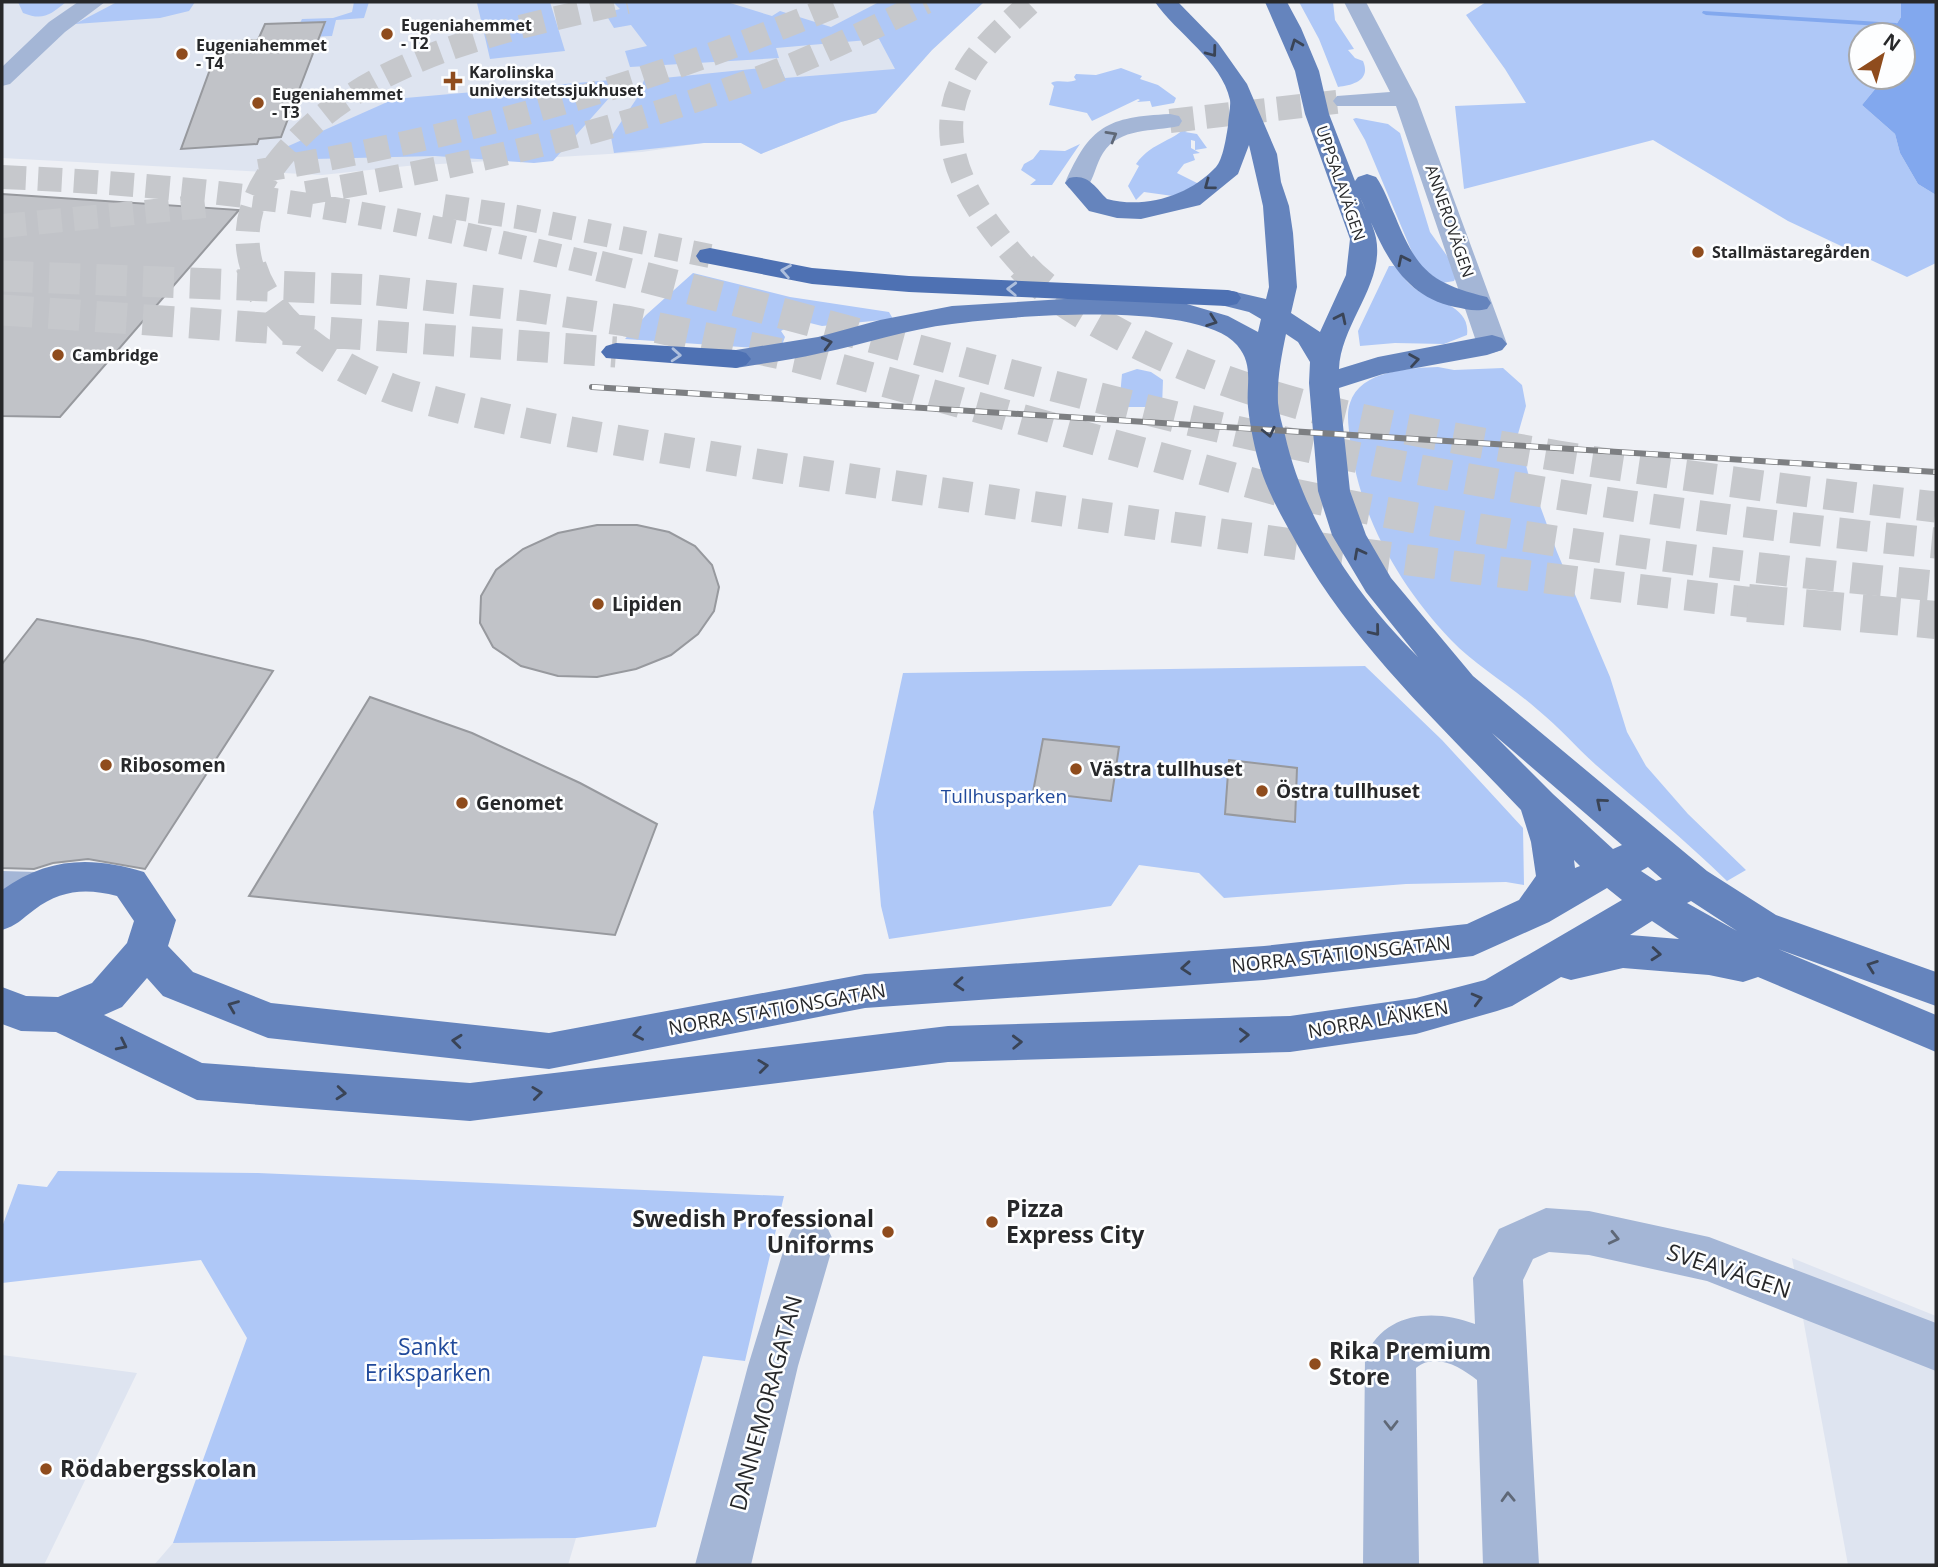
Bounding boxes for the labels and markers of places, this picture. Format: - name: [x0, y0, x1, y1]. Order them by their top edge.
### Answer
- place label: Eugeniahemmet - T2: [401, 14, 532, 54]
- marker: Eugeniahemmet - T2: [379, 26, 395, 42]
- place label: Eugeniahemmet - T4: [196, 34, 327, 74]
- marker: Eugeniahemmet - T4: [174, 46, 190, 62]
- place label: Karolinska universitetssjukhuset: [469, 61, 644, 101]
- marker: Karolinska universitetssjukhuset: [443, 71, 463, 91]
- place label: Eugeniahemmet - T3: [272, 83, 403, 123]
- marker: Eugeniahemmet - T3: [250, 95, 266, 111]
- place label: Stallmästaregården: [1712, 241, 1870, 263]
- marker: Stallmästaregården: [1690, 244, 1706, 260]
- place label: Cambridge: [72, 344, 158, 366]
- marker: Cambridge: [50, 347, 66, 363]
- place label: Lipiden: [612, 591, 682, 617]
- marker: Lipiden: [590, 596, 606, 612]
- place label: Ribosomen: [120, 752, 226, 778]
- place label: Västra tullhuset: [1090, 756, 1243, 782]
- marker: Ribosomen: [98, 757, 114, 773]
- marker: Västra tullhuset: [1068, 761, 1084, 777]
- place label: Östra tullhuset: [1276, 778, 1420, 804]
- marker: Östra tullhuset: [1254, 783, 1270, 799]
- place label: Genomet: [476, 790, 563, 816]
- marker: Genomet: [454, 795, 470, 811]
- place label: Pizza Express City: [1006, 1192, 1145, 1250]
- place label: Swedish Professional Uniforms: [632, 1202, 874, 1260]
- marker: Pizza Express City: [984, 1214, 1000, 1230]
- marker: Swedish Professional Uniforms: [880, 1224, 896, 1240]
- place label: Rika Premium Store: [1329, 1334, 1491, 1392]
- marker: Rika Premium Store: [1307, 1356, 1323, 1372]
- place label: Rödabergsskolan: [60, 1452, 257, 1484]
- marker: Rödabergsskolan: [38, 1461, 54, 1477]

